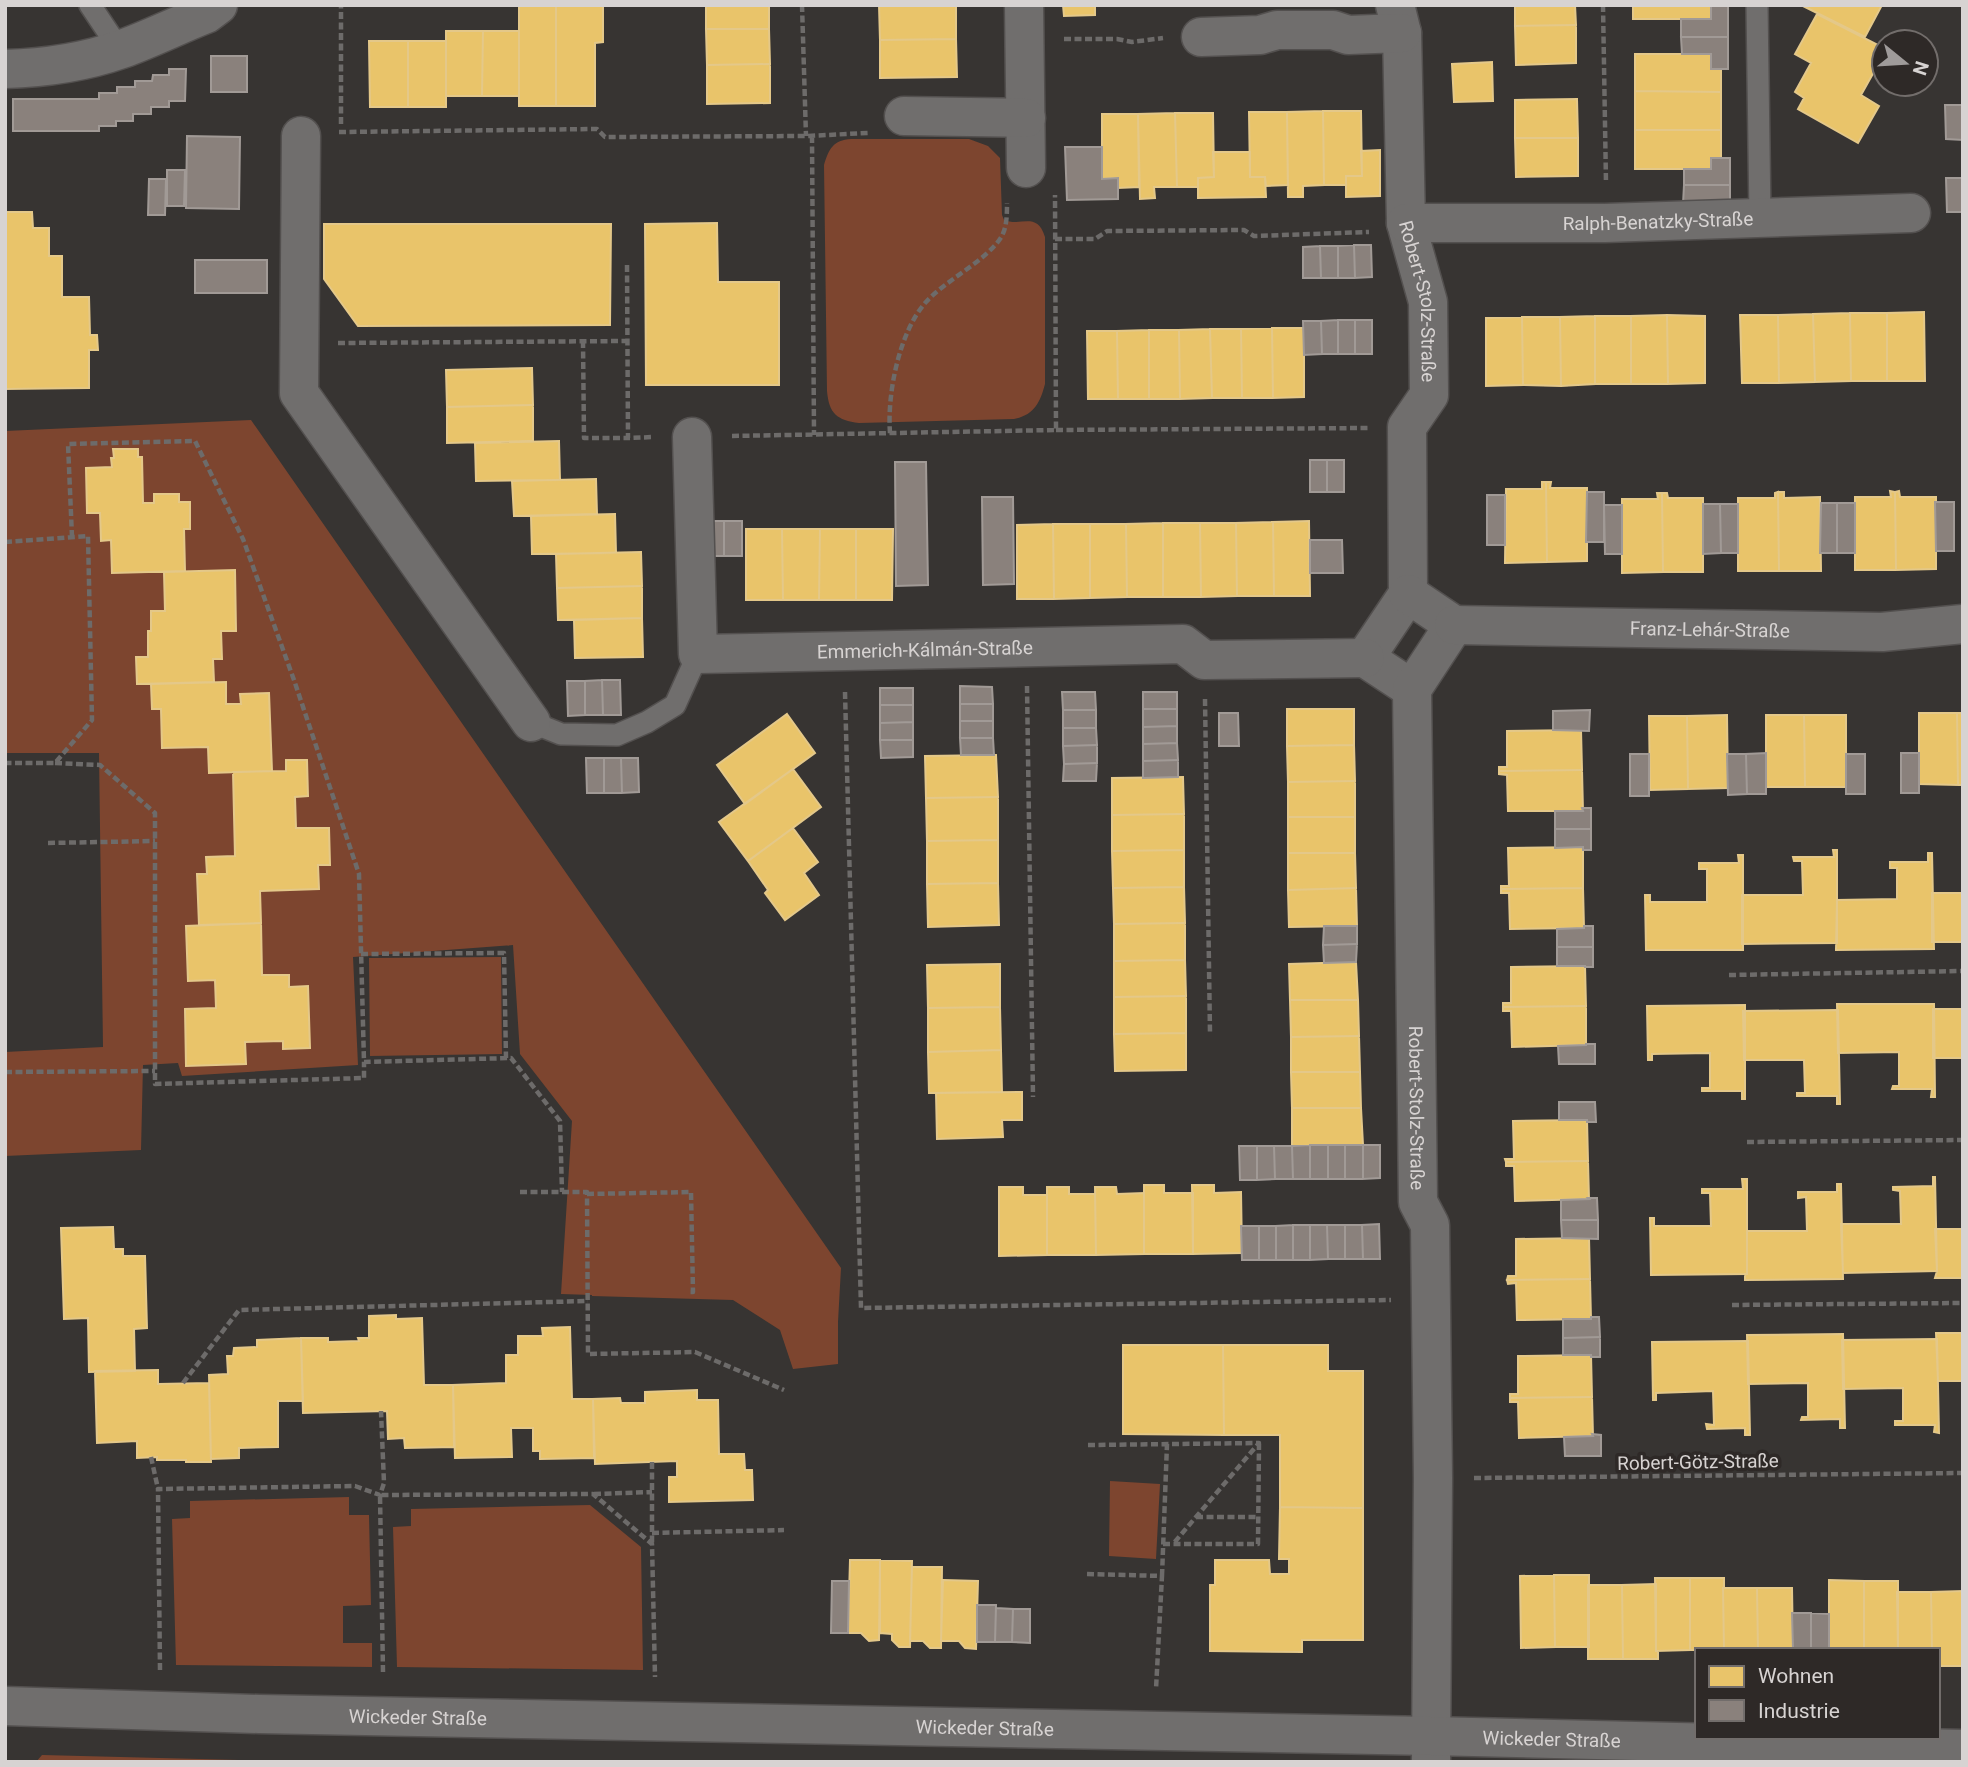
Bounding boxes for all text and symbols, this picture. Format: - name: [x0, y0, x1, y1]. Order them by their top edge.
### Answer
- north arrow: [1870, 28, 1940, 98]
- text: N: [1908, 58, 1934, 78]
- street label: Ralph-Benatzky-Straße: [1563, 207, 1754, 235]
- street label: Robert-Stolz-Straße: [1394, 218, 1440, 382]
- street label: Franz-Lehár-Straße: [1630, 616, 1790, 642]
- street label: Emmerich-Kálmán-Straße: [817, 636, 1033, 663]
- street label: Robert-Stolz-Straße: [1404, 1026, 1429, 1190]
- street label: Robert-Götz-Straße: [1617, 1449, 1779, 1475]
- legend: [1695, 1648, 1940, 1739]
- text: Wohnen: [1758, 1664, 1834, 1688]
- text: Industrie: [1758, 1699, 1840, 1723]
- street label: Wickeder Straße: [349, 1704, 487, 1730]
- street label: Wickeder Straße: [915, 1715, 1054, 1740]
- street label: Wickeder Straße: [1482, 1726, 1621, 1752]

